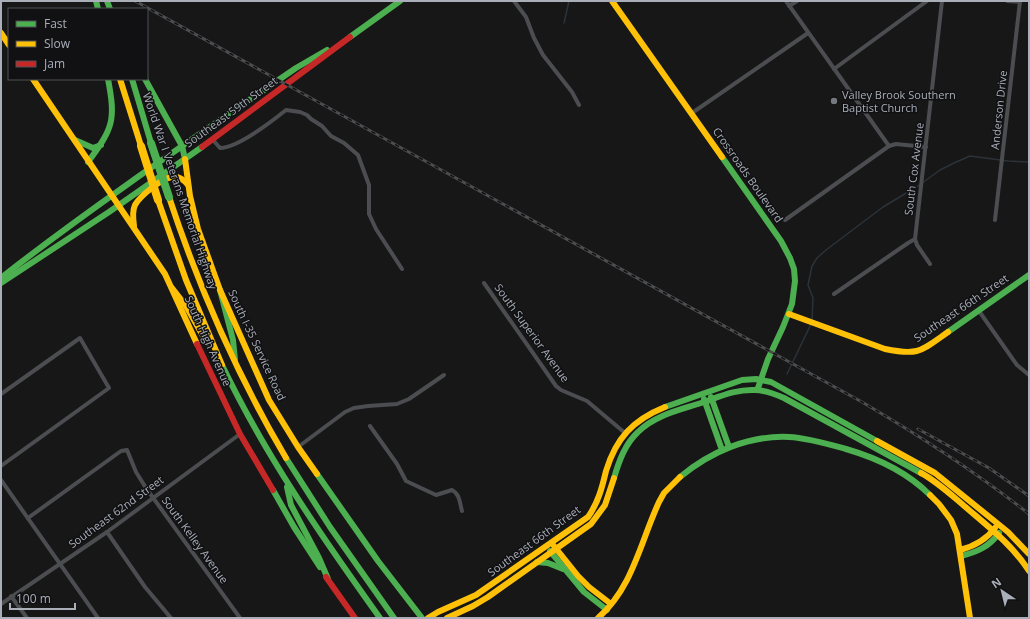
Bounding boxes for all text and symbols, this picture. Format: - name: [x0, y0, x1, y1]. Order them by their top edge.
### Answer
- legend: [8, 8, 148, 80]
- text: Fast: [44, 15, 67, 32]
- text: Slow: [44, 35, 71, 52]
- text: Jam: [43, 55, 65, 72]
- street label: Anderson Drive: [987, 70, 1010, 150]
- street label: Southeast 59th Street: [181, 73, 280, 150]
- place label: Valley Brook Southern Baptist Church: [842, 87, 956, 115]
- street label: World War I Veterans Memorial Highway: [140, 90, 221, 292]
- marker: Valley Brook Southern Baptist Church: [829, 96, 839, 106]
- street label: South Cox Avenue: [900, 122, 927, 216]
- street label: Crossroads Boulevard: [710, 124, 787, 225]
- street label: Southeast 66th Street: [910, 270, 1011, 345]
- street label: South Superior Avenue: [492, 281, 573, 385]
- street label: South I-35 Service Road: [225, 287, 290, 403]
- street label: South High Avenue: [182, 293, 235, 388]
- street label: Southeast 62nd Street: [65, 472, 166, 551]
- street label: South Kelley Avenue: [159, 493, 232, 586]
- street label: Southeast 66th Street: [484, 502, 583, 579]
- north arrow: [982, 571, 1022, 611]
- text: N: [988, 574, 1004, 591]
- scale bar: [10, 585, 75, 611]
- text: 100 m: [16, 590, 51, 607]

